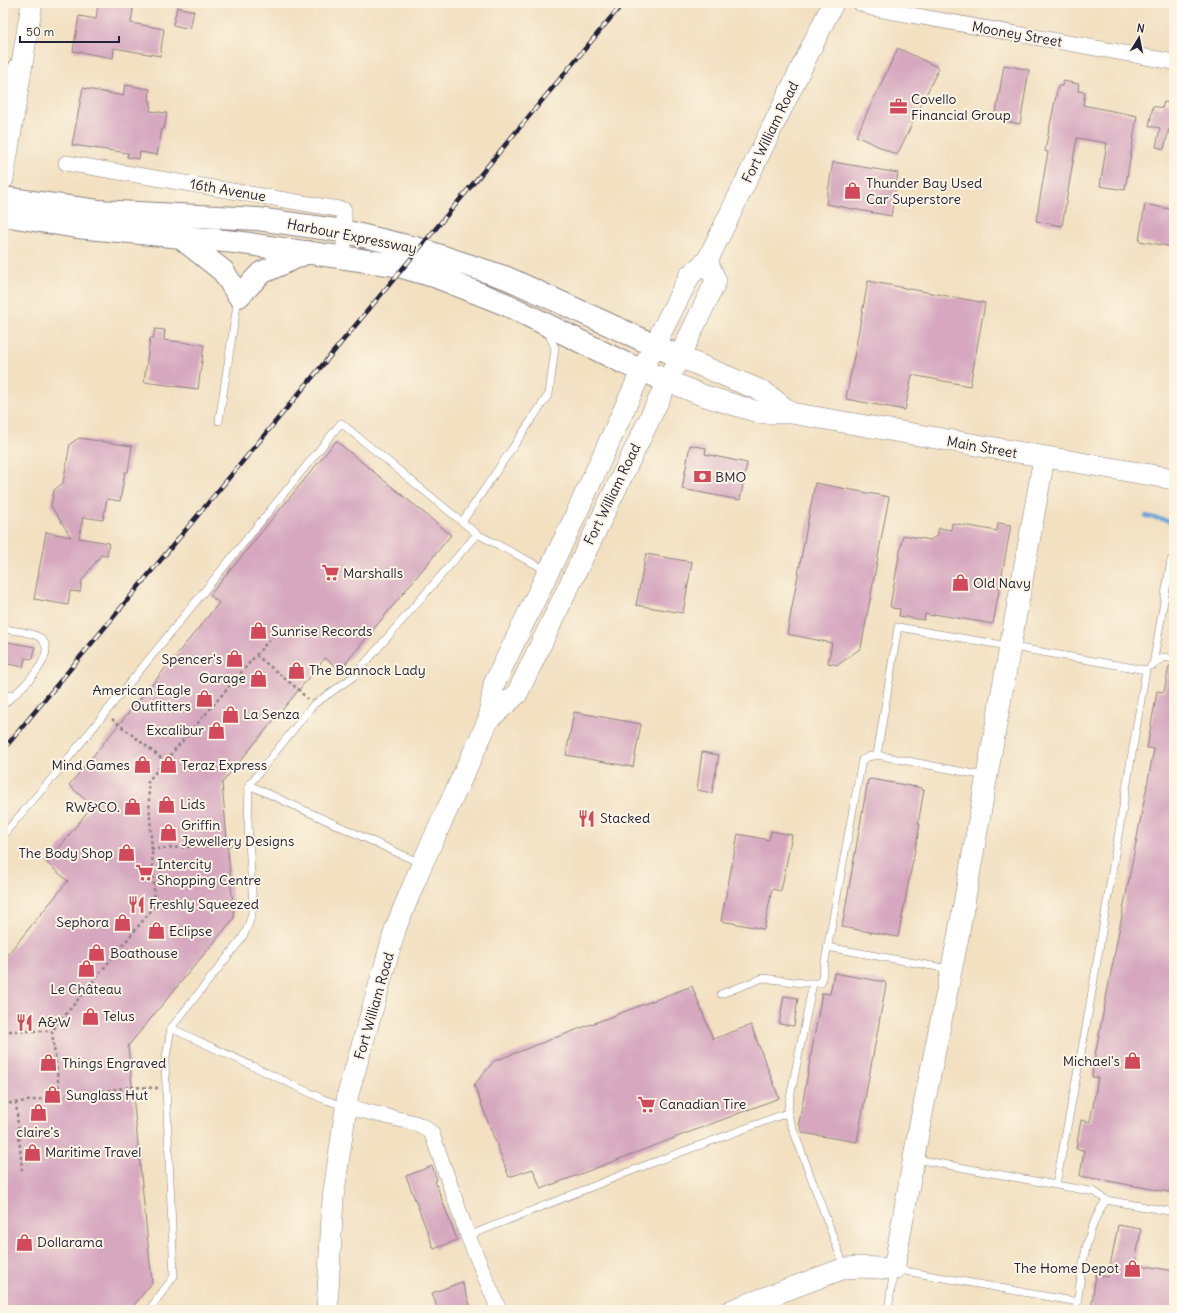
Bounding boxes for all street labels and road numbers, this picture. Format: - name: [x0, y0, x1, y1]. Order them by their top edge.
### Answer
- street label: Mooney Street: [970, 17, 1064, 51]
- street label: Fort William Road: [738, 78, 802, 186]
- street label: 16th Avenue: [189, 174, 267, 206]
- street label: Harbour Expressway: [285, 215, 419, 257]
- street label: Main Street: [945, 432, 1019, 462]
- street label: Fort William Road: [580, 440, 644, 548]
- street label: Fort William Road: [350, 950, 398, 1062]

